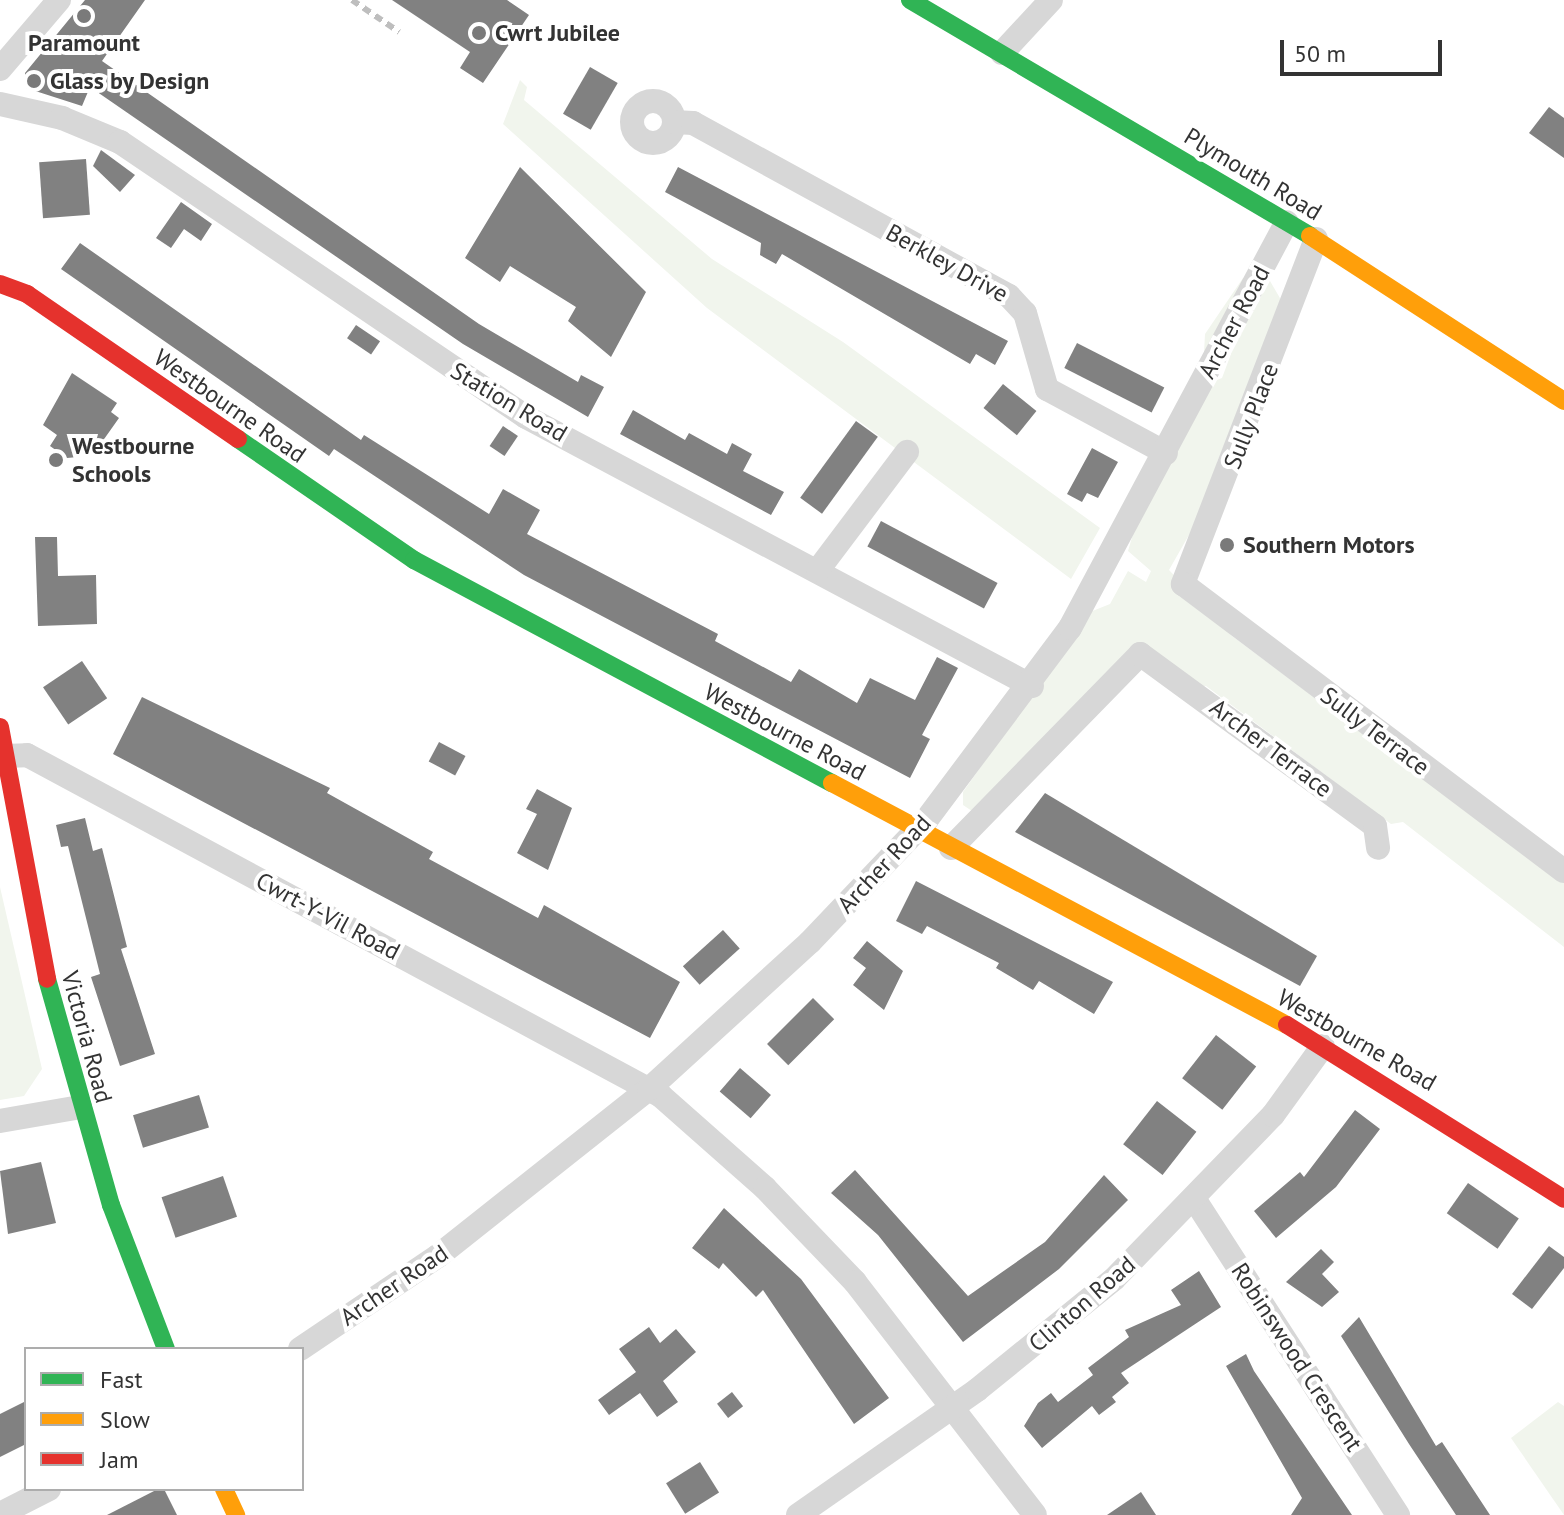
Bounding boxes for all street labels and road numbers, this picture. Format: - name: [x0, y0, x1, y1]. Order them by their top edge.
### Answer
- street label: Plymouth Road: [1179, 122, 1327, 226]
- street label: Berkley Drive: [881, 217, 1013, 309]
- street label: Archer Road: [1192, 261, 1276, 383]
- street label: Westbourne Road: [149, 343, 311, 469]
- street label: Station Road: [446, 356, 572, 448]
- street label: Sully Place: [1217, 359, 1285, 473]
- street label: Westbourne Road: [699, 677, 871, 787]
- street label: Sully Terrace: [1314, 680, 1436, 782]
- street label: Archer Terrace: [1204, 693, 1338, 803]
- street label: Archer Road: [831, 809, 937, 919]
- street label: Cwrt-Y-Vil Road: [251, 866, 405, 966]
- street label: Victoria Road: [56, 968, 118, 1106]
- street label: Westbourne Road: [1272, 983, 1442, 1097]
- street label: Archer Road: [335, 1238, 453, 1332]
- street label: Clinton Road: [1023, 1250, 1141, 1358]
- street label: Robinswood Crescent: [1225, 1258, 1369, 1456]

